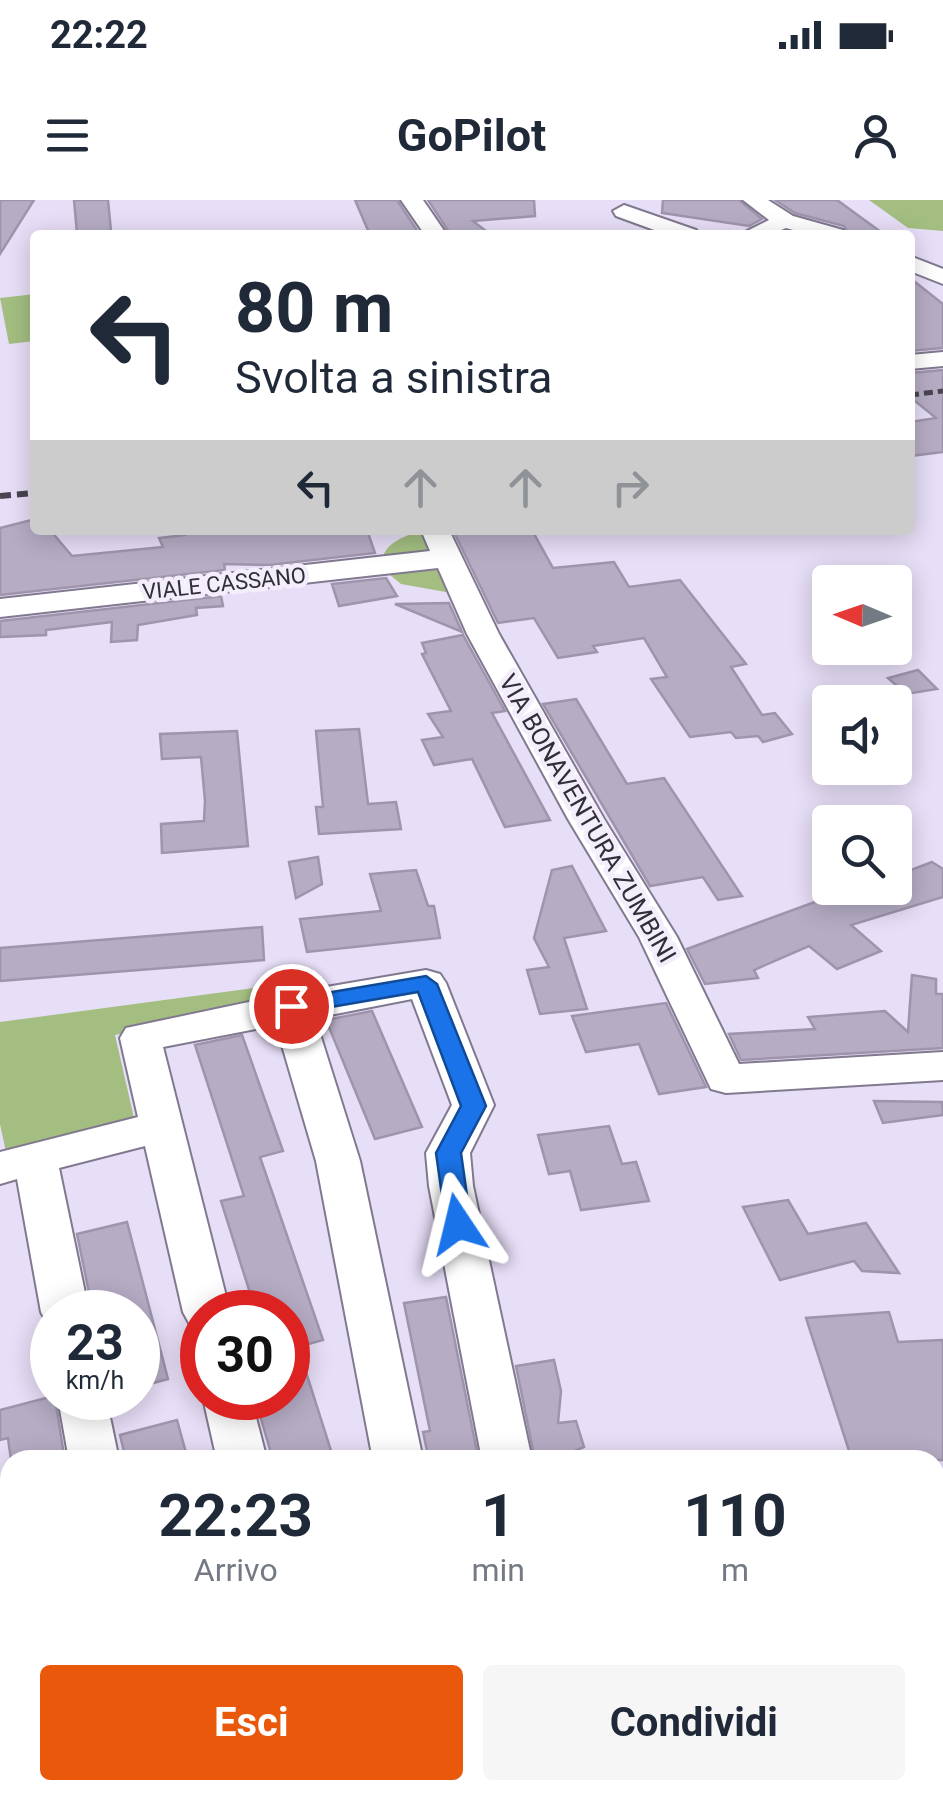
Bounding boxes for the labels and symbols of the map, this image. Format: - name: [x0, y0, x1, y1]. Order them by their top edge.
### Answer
- street label: VIALE CASSANO: [141, 562, 307, 605]
- north arrow: [812, 565, 912, 665]
- street label: VIA BONAVENTURA ZUMBINI: [493, 669, 682, 968]
- pin: [249, 964, 334, 1049]
- position arrow: [406, 1172, 510, 1276]
- speed limit sign: 30: [180, 1290, 310, 1420]

